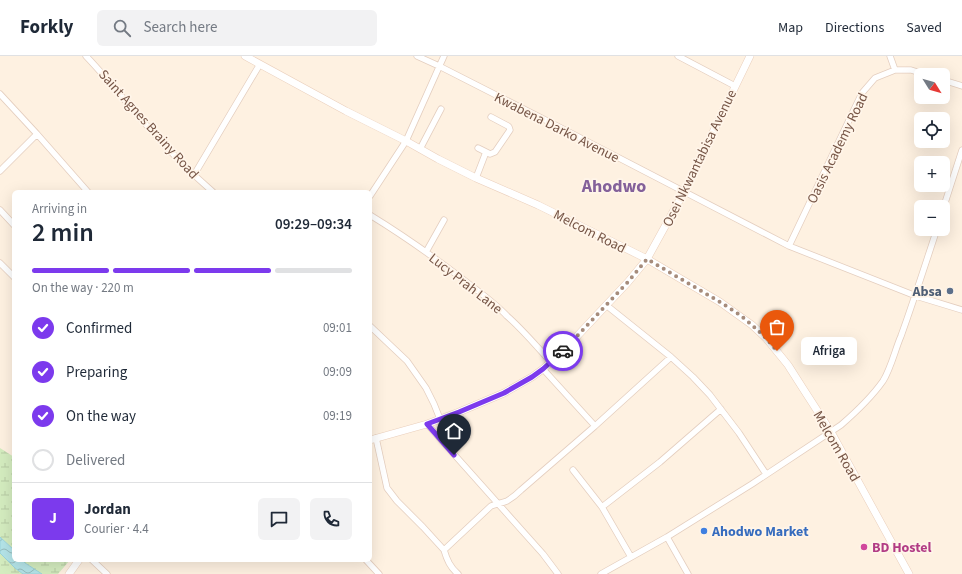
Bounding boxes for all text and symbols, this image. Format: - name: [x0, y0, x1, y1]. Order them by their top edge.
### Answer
- search box: [97, 10, 377, 46]
- text: Forkly: [20, 14, 73, 41]
- icon: search: [111, 17, 133, 39]
- text: Search here: [143, 17, 217, 38]
- text: Map: [778, 18, 803, 38]
- text: Directions: [825, 18, 884, 38]
- text: Saved: [906, 18, 942, 38]
- street label: Saint Agnes Brainy Road: [94, 65, 203, 184]
- north arrow: [914, 68, 950, 104]
- map controls: [914, 68, 950, 236]
- street label: Osei Nkwantabisa Avenue: [658, 86, 742, 230]
- street label: Kwabena Darko Avenue: [491, 88, 623, 168]
- street label: Oasis Academy Road: [802, 90, 873, 207]
- button: locate: [914, 112, 950, 148]
- button: +: [914, 156, 950, 192]
- district label: Ahodwo: [581, 174, 646, 199]
- text: Arriving in: [32, 200, 87, 218]
- button: −: [914, 200, 950, 236]
- street label: Melcom Road: [550, 205, 629, 259]
- text: 2 min: [32, 214, 94, 251]
- text: 09:29–09:34: [275, 214, 352, 235]
- street label: Lucy Prah Lane: [424, 249, 506, 319]
- text: On the way · 220 m: [32, 279, 134, 297]
- place label: Absa: [911, 282, 942, 302]
- marker: Absa: [945, 286, 955, 296]
- pin: [760, 310, 794, 351]
- icon: bag: [766, 316, 788, 338]
- icon: check: [32, 317, 54, 339]
- text: Confirmed: [66, 318, 132, 339]
- text: 09:01: [323, 319, 352, 337]
- courier: [543, 331, 583, 371]
- callout: Afriga: [801, 337, 857, 365]
- icon: car: [552, 340, 574, 362]
- text: Afriga: [813, 342, 845, 360]
- icon: check: [32, 361, 54, 383]
- text: Preparing: [66, 362, 127, 383]
- text: 09:09: [323, 363, 352, 381]
- icon: check: [32, 405, 54, 427]
- text: On the way: [66, 406, 136, 427]
- text: 09:19: [323, 407, 352, 425]
- street label: Melcom Road: [808, 407, 865, 486]
- pin: [437, 414, 471, 455]
- icon: home: [443, 420, 465, 442]
- text: Delivered: [66, 450, 125, 471]
- button: chat: [258, 498, 300, 540]
- button: phone: [310, 498, 352, 540]
- text: Jordan: [84, 499, 131, 520]
- text: J: [49, 508, 57, 529]
- text: Courier · 4.4: [84, 520, 149, 538]
- place label: Ahodwo Market: [711, 522, 809, 542]
- marker: Ahodwo Market: [699, 526, 709, 536]
- place label: BD Hostel: [872, 538, 932, 558]
- marker: BD Hostel: [859, 542, 869, 552]

